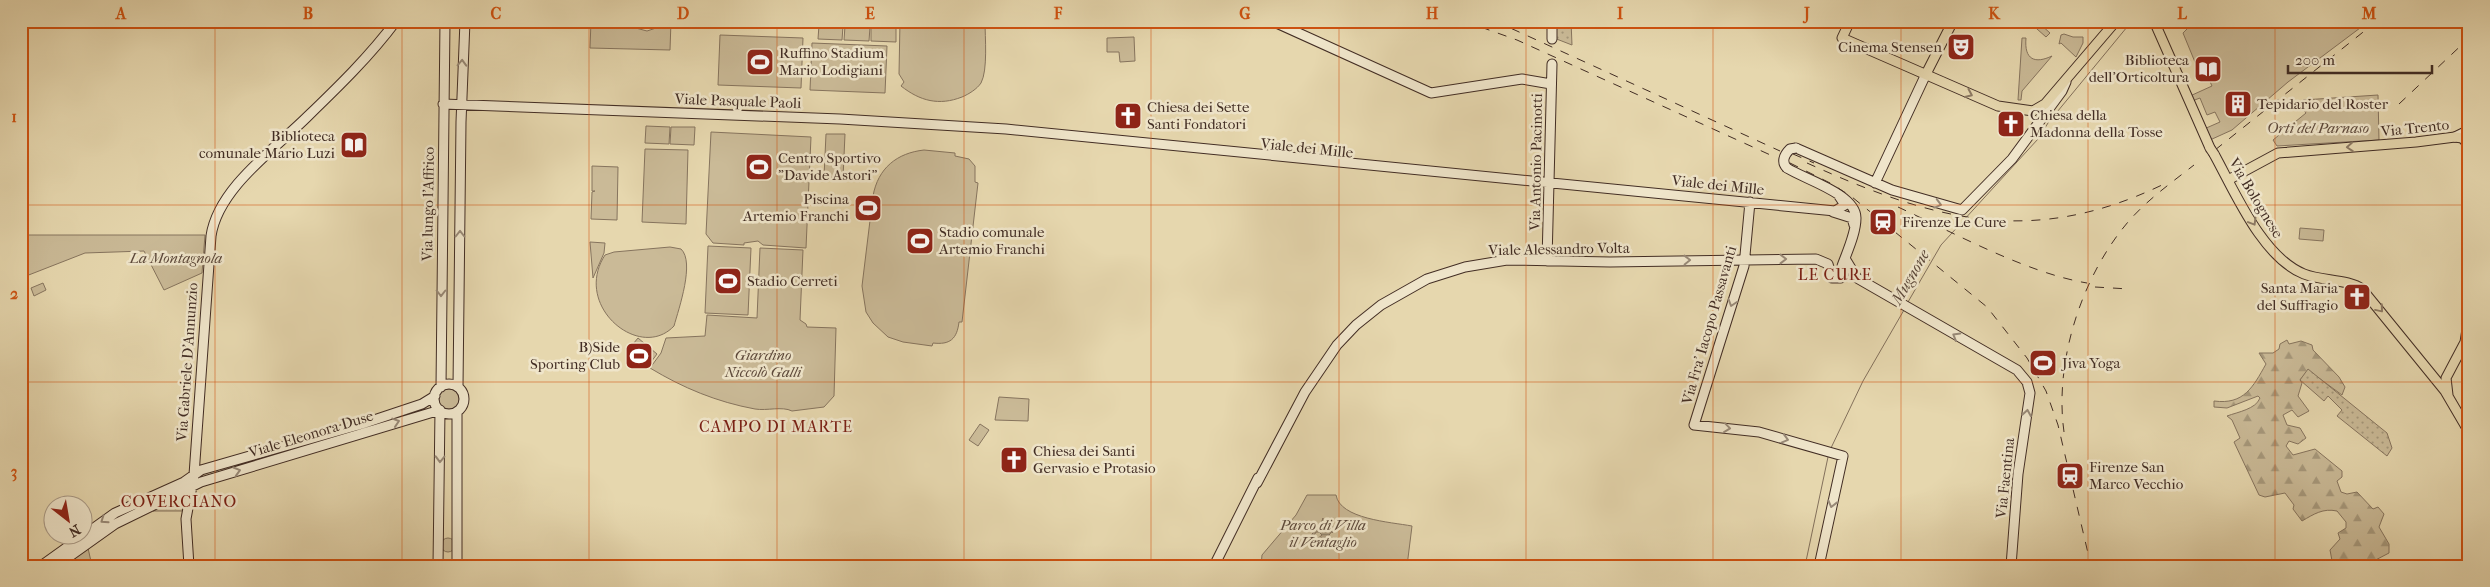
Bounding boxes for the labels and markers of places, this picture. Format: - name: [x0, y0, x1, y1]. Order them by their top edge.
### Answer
- theatre icon: Cinema Stensen: [1946, 32, 1976, 62]
- place label: Cinema Stensen: [1838, 38, 1942, 56]
- place label: Ruffino Stadium Mario Lodigiani: [779, 44, 885, 79]
- sports icon: Ruffino Stadium Mario Lodigiani: [745, 47, 775, 77]
- place label: Biblioteca dell'Orticoltura: [2089, 51, 2190, 86]
- library icon: Biblioteca dell'Orticoltura: [2193, 54, 2223, 84]
- building icon: Tepidario del Roster: [2223, 89, 2253, 119]
- place label: Tepidario del Roster: [2257, 95, 2389, 113]
- place label: Chiesa dei Sette Santi Fondatori: [1147, 98, 1250, 133]
- church icon: Chiesa dei Sette Santi Fondatori: [1113, 101, 1143, 131]
- place label: Chiesa della Madonna della Tosse: [2030, 106, 2163, 141]
- church icon: Chiesa della Madonna della Tosse: [1996, 109, 2026, 139]
- place label: Biblioteca comunale Mario Luzi: [199, 127, 336, 162]
- library icon: Biblioteca comunale Mario Luzi: [339, 130, 369, 160]
- place label: Centro Sportivo "Davide Astori": [778, 149, 881, 184]
- sports icon: Centro Sportivo "Davide Astori": [744, 152, 774, 182]
- place label: Piscina Artemio Franchi: [742, 190, 850, 225]
- sports icon: Piscina Artemio Franchi: [853, 193, 883, 223]
- station icon: Firenze Le Cure: [1868, 207, 1898, 237]
- place label: Firenze Le Cure: [1902, 213, 2007, 231]
- place label: Stadio comunale Artemio Franchi: [938, 223, 1046, 258]
- sports icon: Stadio comunale Artemio Franchi: [905, 226, 935, 256]
- sports icon: Stadio Cerreti: [713, 266, 743, 296]
- place label: Stadio Cerreti: [747, 272, 838, 290]
- place label: Santa Maria del Suffragio: [2257, 279, 2339, 314]
- church icon: Santa Maria del Suffragio: [2342, 282, 2372, 312]
- place label: B)Side Sporting Club: [530, 338, 621, 373]
- sports icon: B)Side Sporting Club: [624, 341, 654, 371]
- sports icon: Jiva Yoga: [2028, 348, 2058, 378]
- place label: Jiva Yoga: [2061, 354, 2122, 372]
- place label: Chiesa dei Santi Gervasio e Protasio: [1033, 442, 1156, 477]
- church icon: Chiesa dei Santi Gervasio e Protasio: [999, 445, 1029, 475]
- place label: Firenze San Marco Vecchio: [2089, 458, 2184, 493]
- station icon: Firenze San Marco Vecchio: [2055, 461, 2085, 491]

